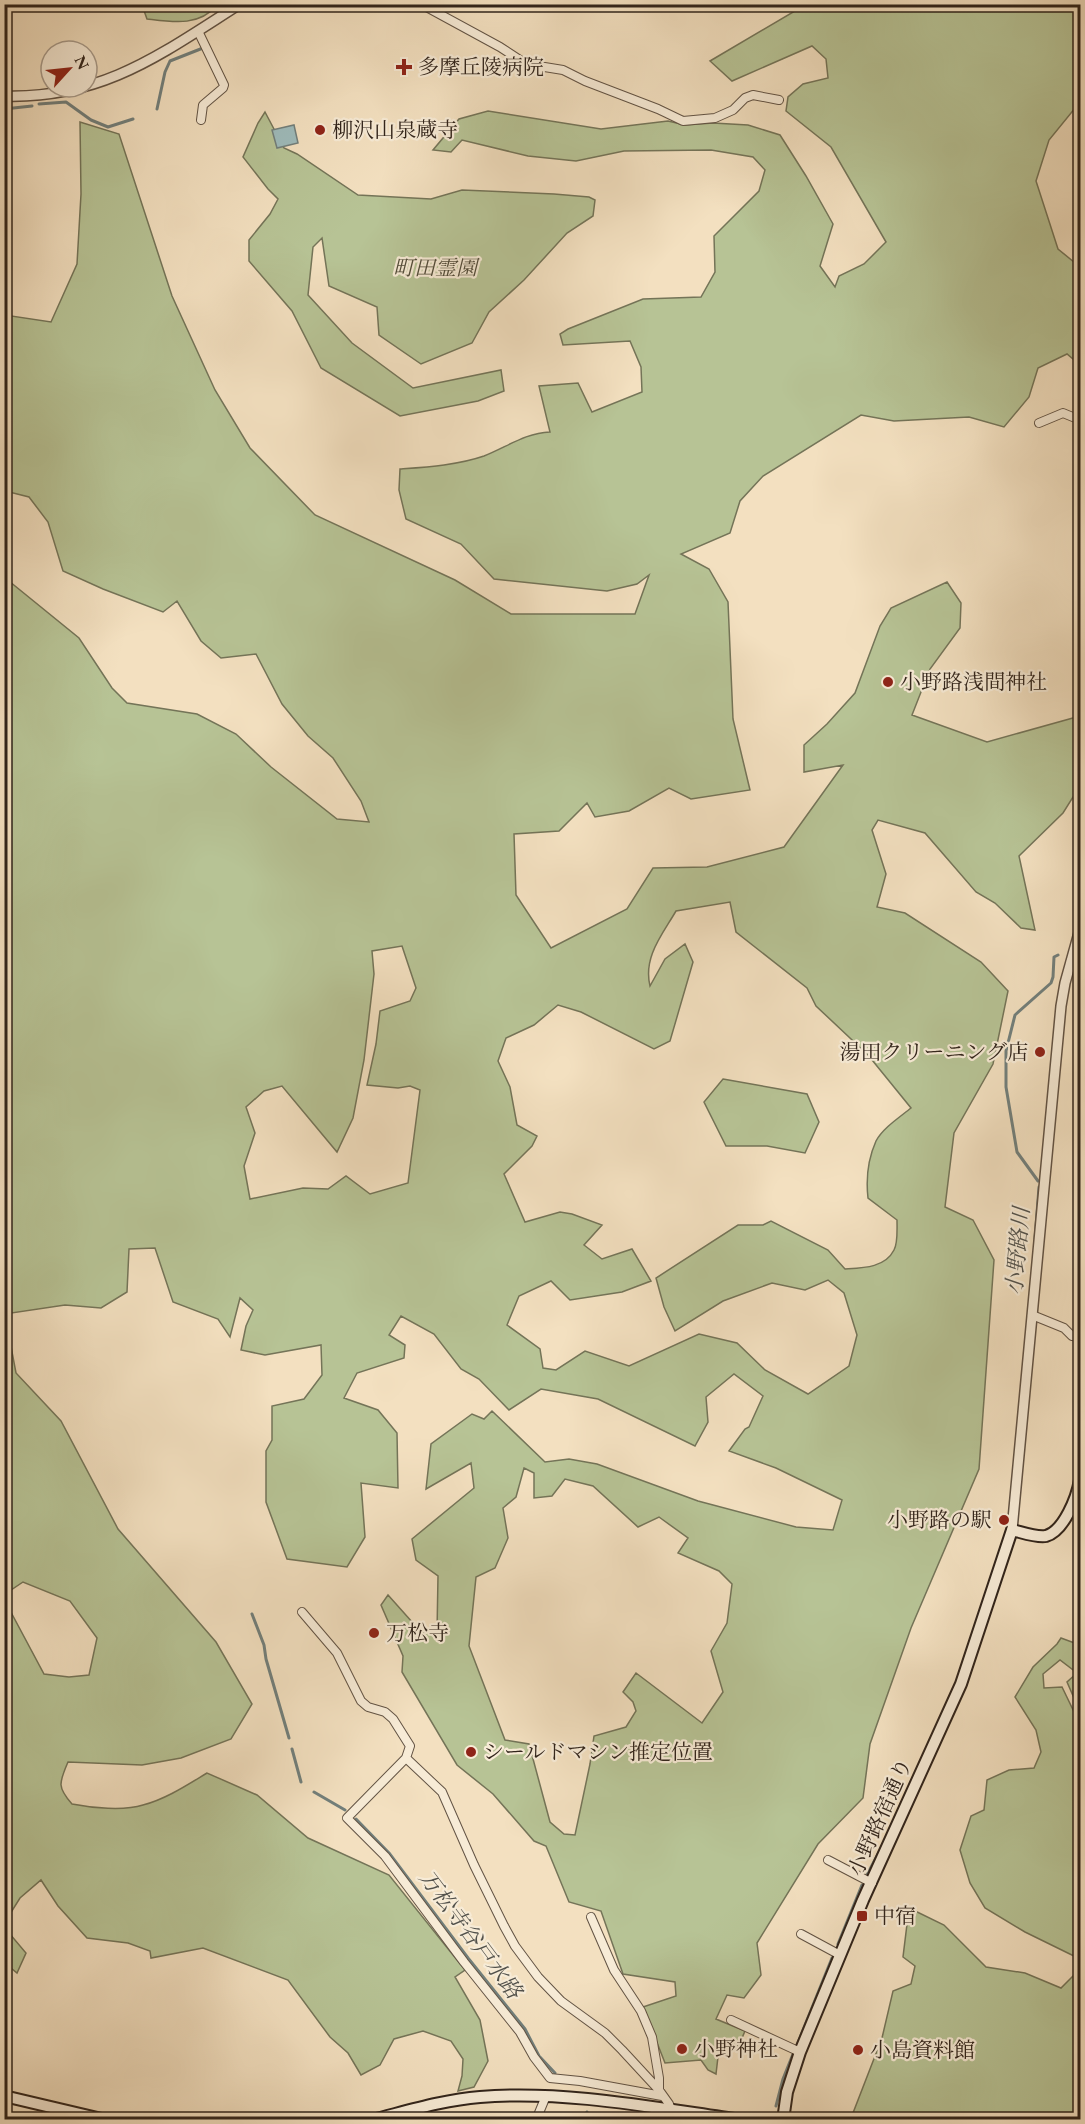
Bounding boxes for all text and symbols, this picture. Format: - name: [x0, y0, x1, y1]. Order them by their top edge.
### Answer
- north arrow: [39, 39, 99, 99]
- text: N: [70, 52, 94, 73]
- place label: 多摩丘陵病院: [418, 53, 544, 80]
- marker: 多摩丘陵病院: [395, 58, 413, 76]
- place label: 柳沢山泉蔵寺: [332, 116, 458, 143]
- marker: 柳沢山泉蔵寺: [313, 123, 327, 137]
- park label: 町田霊園: [393, 254, 480, 281]
- place label: 小野路浅間神社: [900, 668, 1047, 695]
- marker: 小野路浅間神社: [881, 675, 895, 689]
- place label: 湯田クリーニング店: [839, 1038, 1028, 1065]
- marker: 湯田クリーニング店: [1033, 1045, 1047, 1059]
- water label: 小野路川: [999, 1204, 1036, 1296]
- place label: 小野路の駅: [887, 1506, 992, 1533]
- marker: 小野路の駅: [997, 1513, 1011, 1527]
- place label: 万松寺: [386, 1619, 449, 1646]
- marker: 万松寺: [367, 1626, 381, 1640]
- place label: シールドマシン推定位置: [483, 1738, 713, 1765]
- marker: シールドマシン推定位置: [464, 1745, 478, 1759]
- street label: 小野路宿通り: [842, 1754, 918, 1880]
- water label: 万松寺谷戸水路: [413, 1864, 530, 2006]
- place label: 中宿: [874, 1902, 916, 1929]
- marker: 中宿: [855, 1909, 869, 1923]
- place label: 小野神社: [694, 2035, 778, 2062]
- place label: 小島資料館: [870, 2036, 975, 2063]
- marker: 小野神社: [675, 2042, 689, 2056]
- marker: 小島資料館: [851, 2043, 865, 2057]

